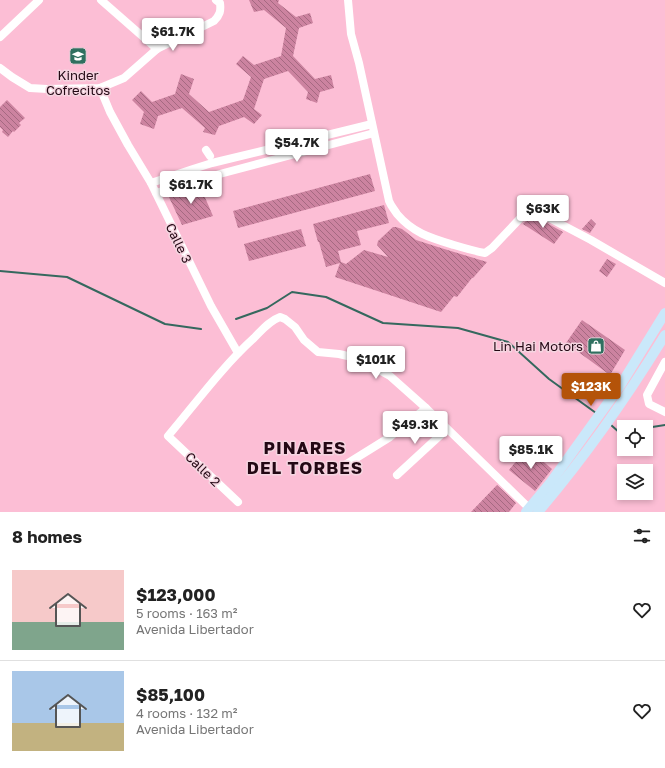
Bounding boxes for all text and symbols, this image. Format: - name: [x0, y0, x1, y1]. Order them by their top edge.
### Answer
- pin: $61.7K: [140, 18, 206, 52]
- text: $61.7K: [151, 23, 195, 39]
- school or university icon: Kinder Cofrecitos: [68, 46, 88, 66]
- place label: Kinder Cofrecitos: [46, 67, 110, 98]
- pin: $54.7K: [264, 129, 330, 163]
- text: $54.7K: [274, 134, 320, 150]
- pin: $61.7K: [158, 171, 224, 205]
- text: $61.7K: [169, 176, 213, 192]
- pin: $63K: [519, 195, 567, 229]
- text: $63K: [526, 200, 560, 216]
- street label: Calle 3: [162, 220, 196, 266]
- shop icon: Lin Hai Motors: [586, 336, 606, 356]
- place label: Lin Hai Motors: [493, 338, 583, 354]
- pin: $101K: [348, 346, 404, 380]
- text: $101K: [356, 351, 396, 367]
- pin: $123K: [563, 373, 619, 407]
- text: $123K: [571, 378, 611, 394]
- pin: $49.3K: [382, 411, 448, 445]
- text: $49.3K: [392, 416, 438, 432]
- map controls: [617, 420, 653, 500]
- button: locate: [617, 420, 653, 456]
- pin: $85.1K: [498, 436, 564, 470]
- district label: PINARES DEL TORBES: [247, 437, 363, 478]
- text: $85.1K: [508, 441, 554, 457]
- street label: Calle 2: [182, 448, 224, 490]
- button: layers: [617, 464, 653, 500]
- icon: filters: [631, 525, 653, 547]
- text: 8 homes: [12, 526, 82, 547]
- text: $123,000: [136, 584, 215, 605]
- icon: home: [44, 586, 92, 634]
- icon: heart: [631, 599, 653, 621]
- text: 5 rooms · 163 m²: [136, 605, 237, 621]
- text: Avenida Libertador: [136, 621, 254, 637]
- text: $85,100: [136, 684, 205, 705]
- icon: home: [44, 687, 92, 735]
- icon: heart: [631, 700, 653, 722]
- text: 4 rooms · 132 m²: [136, 705, 237, 721]
- text: Avenida Libertador: [136, 721, 254, 737]

